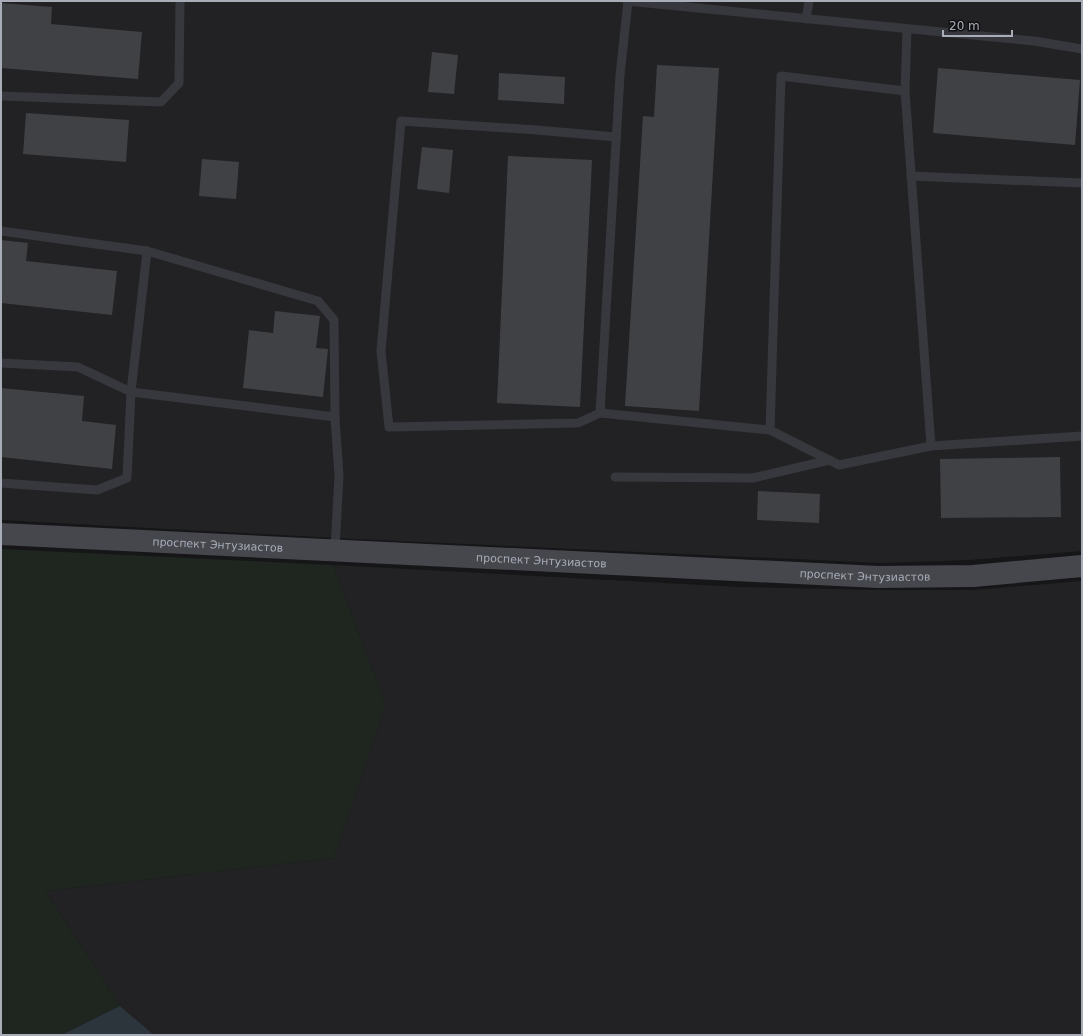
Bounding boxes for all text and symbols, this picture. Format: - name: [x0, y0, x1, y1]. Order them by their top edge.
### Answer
- scale bar: [943, 12, 1012, 38]
- text: 20 m: [949, 19, 980, 33]
- street label: проспект Энтузиастов: [152, 535, 283, 554]
- street label: проспект Энтузиастов: [476, 551, 607, 570]
- street label: проспект Энтузиастов: [799, 567, 930, 584]

